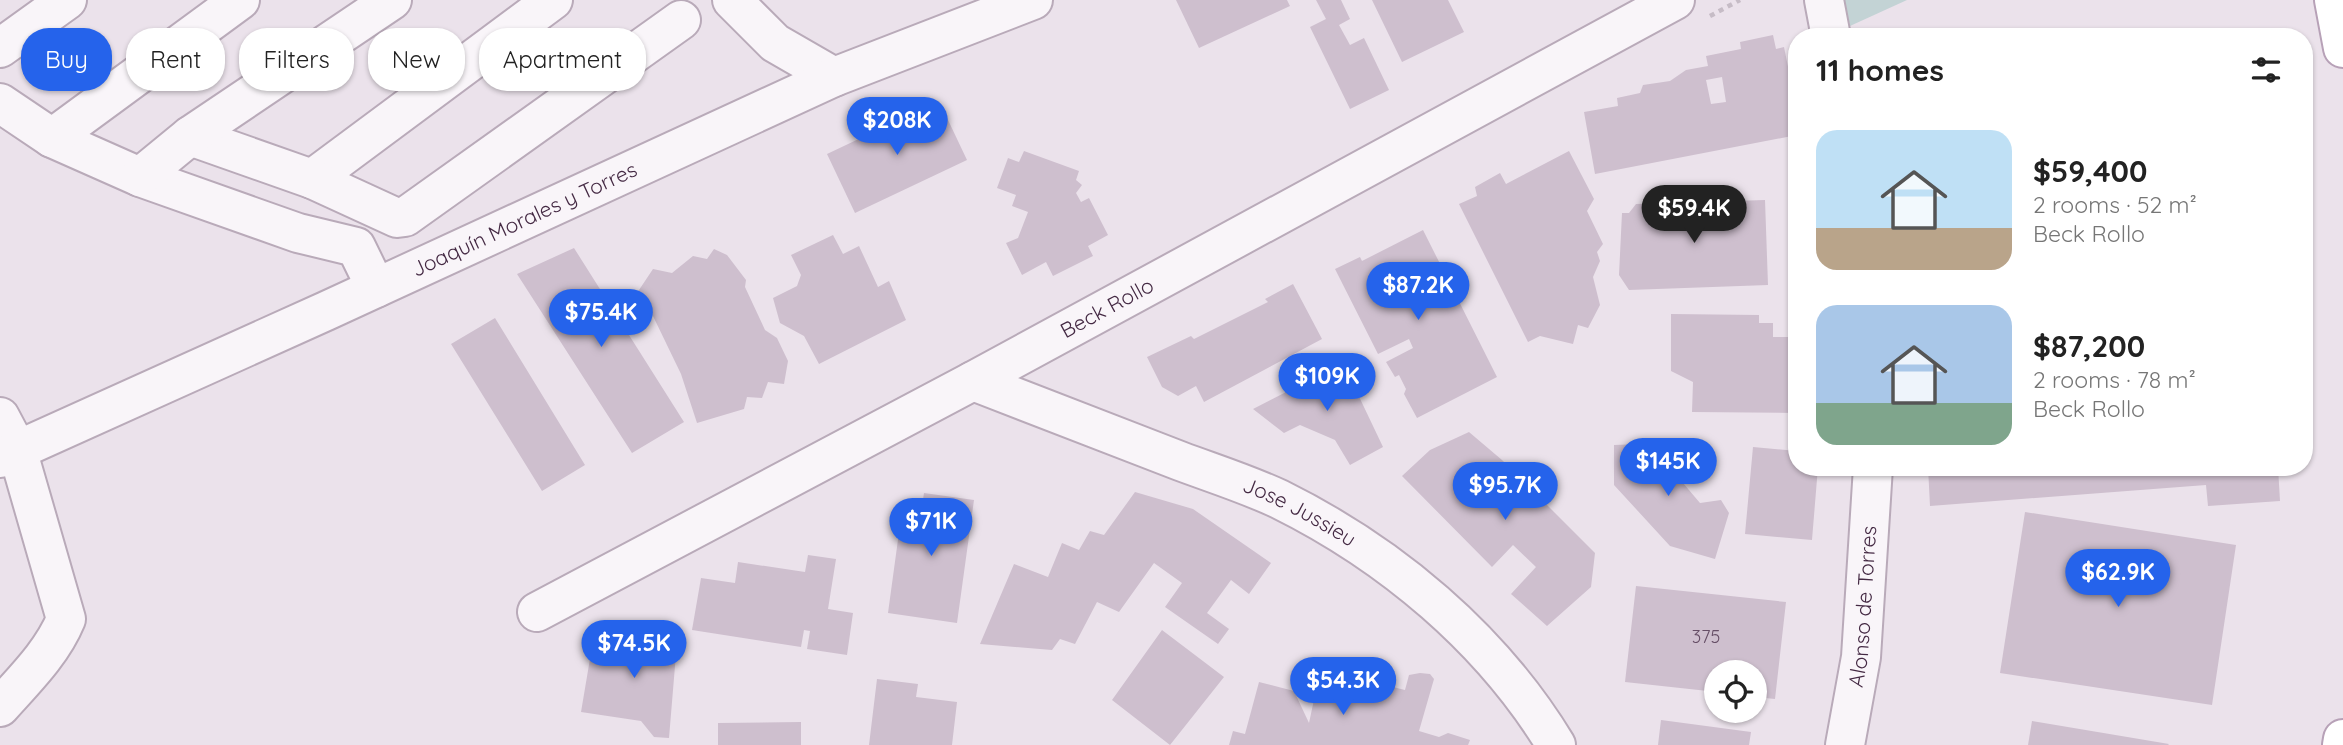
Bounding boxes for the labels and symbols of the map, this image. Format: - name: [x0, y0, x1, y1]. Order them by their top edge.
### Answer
- pin: $208K: [848, 97, 946, 157]
- street label: Joaquín Morales y Torres: [407, 156, 641, 282]
- pin: $59.4K: [1637, 186, 1751, 245]
- pin: $87.2K: [1361, 262, 1475, 322]
- street label: Beck Rollo: [1056, 272, 1158, 343]
- pin: $75.4K: [544, 290, 658, 349]
- pin: $109K: [1278, 354, 1376, 413]
- pin: $145K: [1619, 438, 1717, 498]
- pin: $95.7K: [1448, 462, 1562, 522]
- street label: Jose Jussieu: [1240, 471, 1361, 552]
- pin: $71K: [890, 498, 972, 558]
- street label: Alonso de Torres: [1842, 525, 1881, 689]
- pin: $62.9K: [2061, 550, 2175, 609]
- pin: $74.5K: [577, 620, 691, 680]
- house number: 375: [1692, 625, 1720, 648]
- pin: $54.3K: [1286, 658, 1400, 717]

